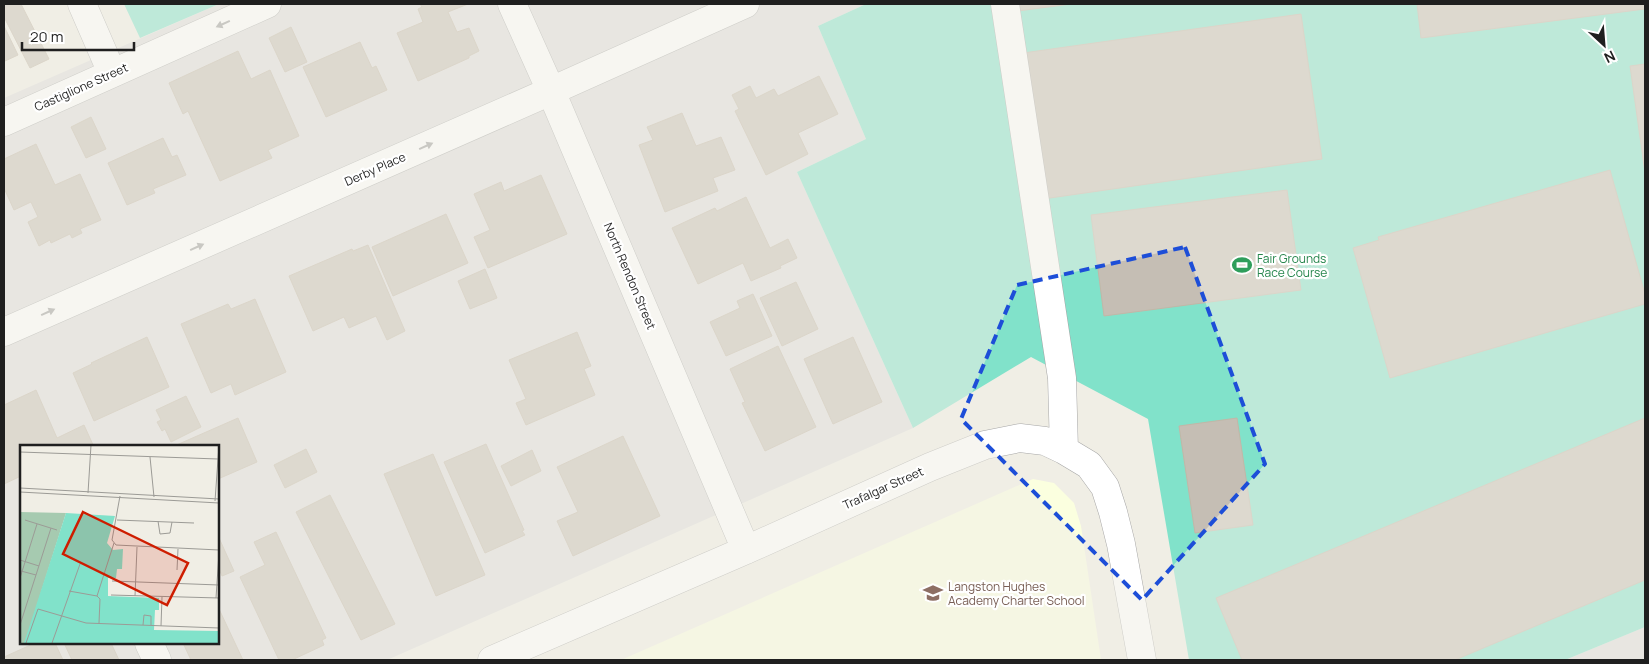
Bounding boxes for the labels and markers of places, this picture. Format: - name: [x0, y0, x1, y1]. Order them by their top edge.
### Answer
- place label: Fair Grounds Race Course: [1257, 250, 1327, 281]
- sports icon: Fair Grounds Race Course: [1231, 254, 1253, 276]
- place label: Langston Hughes Academy Charter School: [948, 578, 1085, 609]
- school or university icon: Langston Hughes Academy Charter School: [922, 582, 944, 604]

